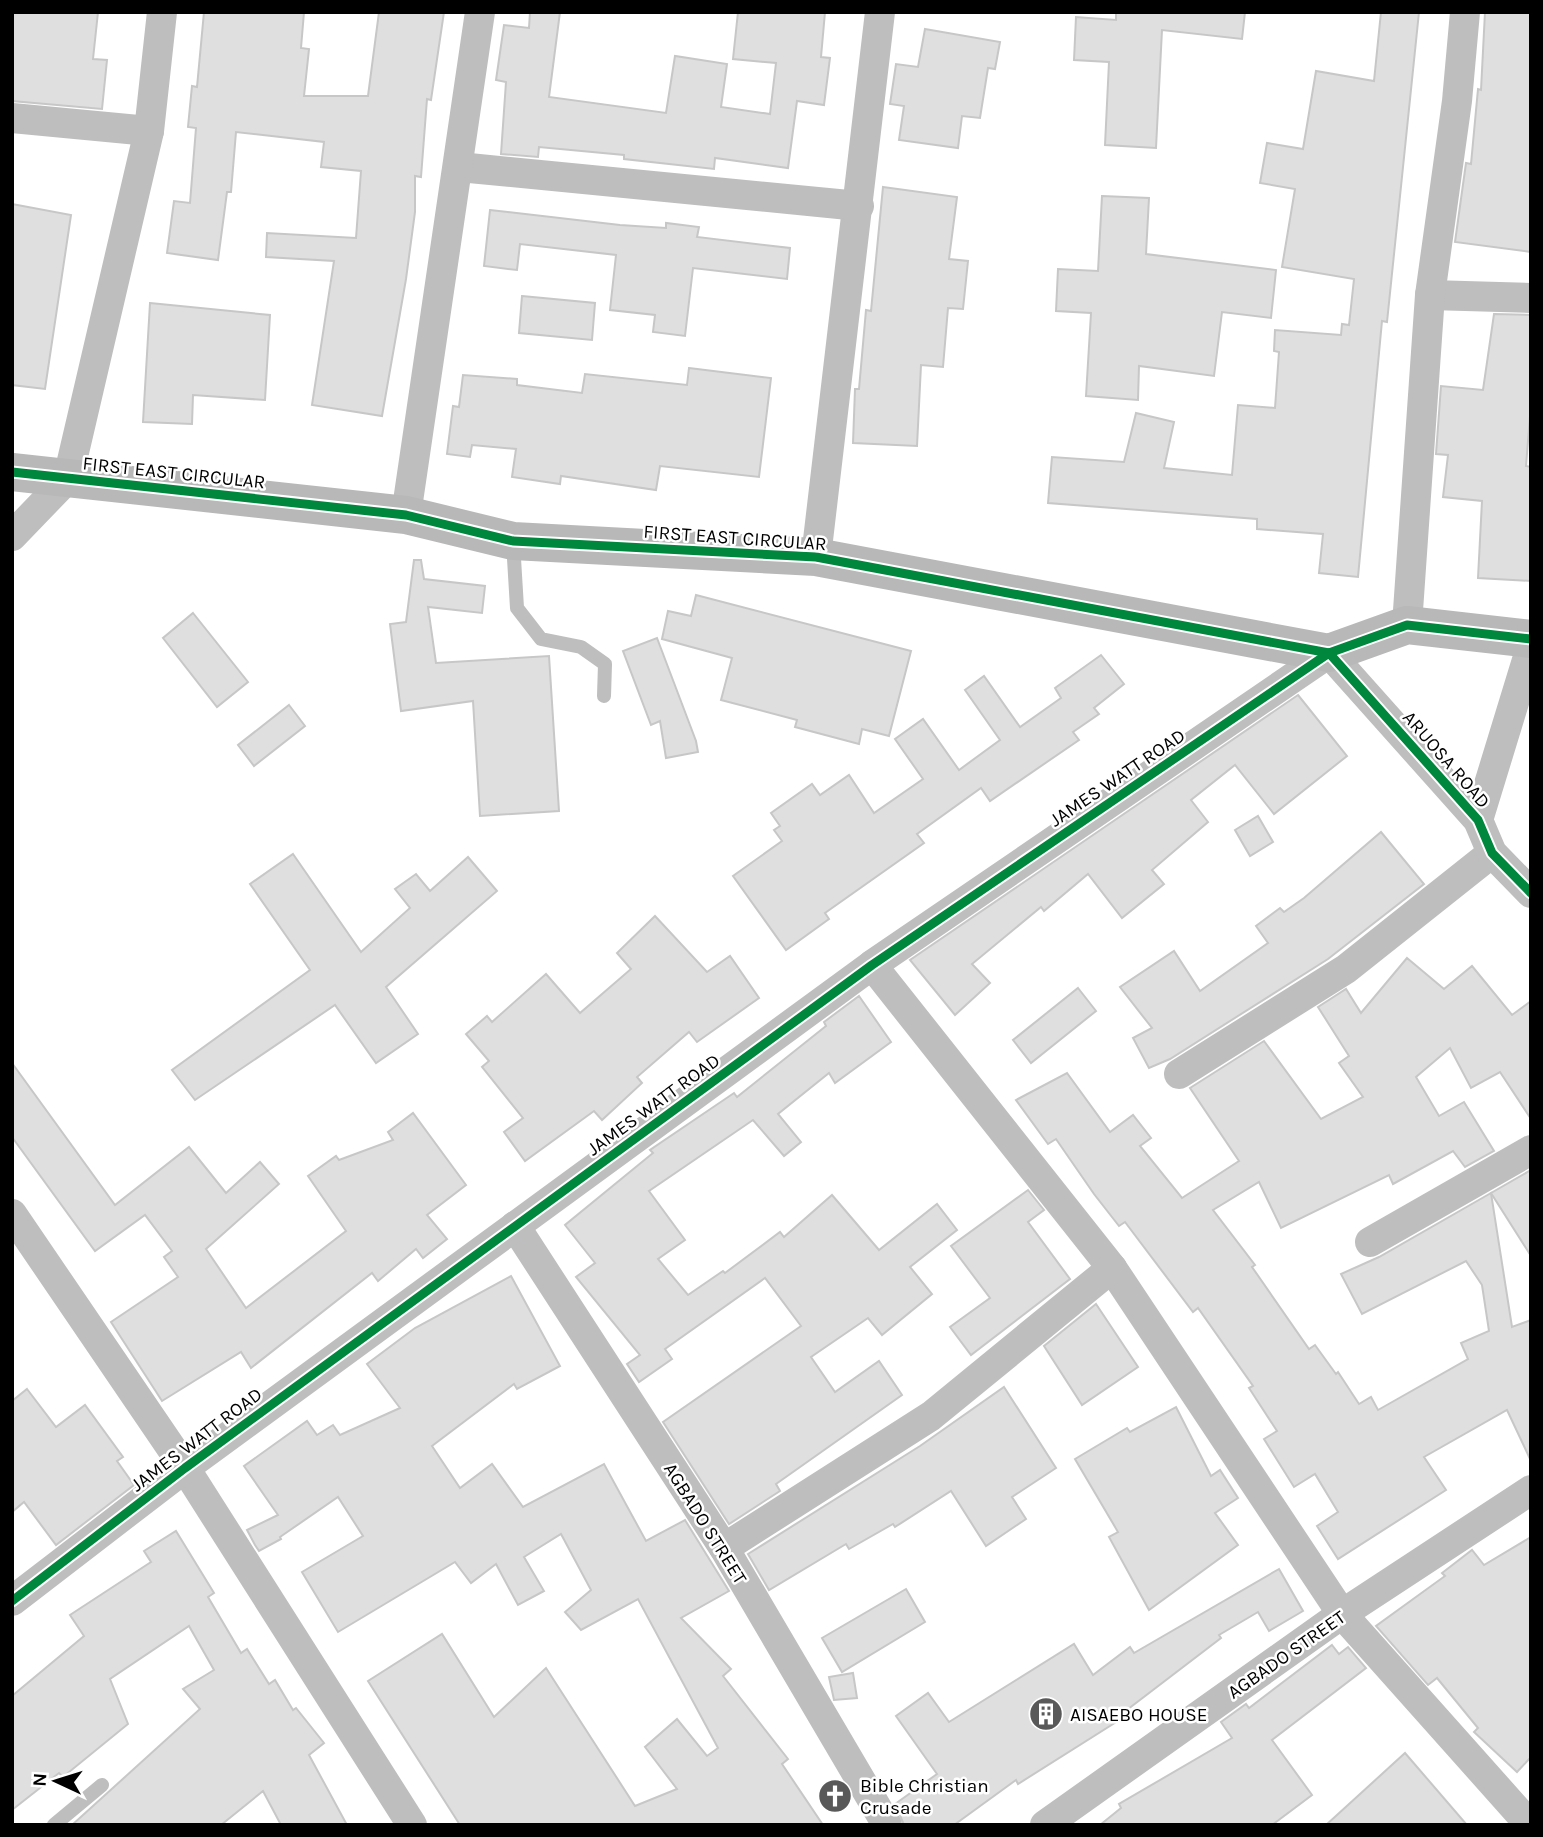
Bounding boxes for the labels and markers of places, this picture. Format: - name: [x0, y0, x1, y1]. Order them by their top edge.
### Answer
- building icon: AISAEBO HOUSE: [1027, 1695, 1065, 1733]
- place label: AISAEBO HOUSE: [1070, 1704, 1207, 1726]
- place label: Bible Christian Crusade: [860, 1775, 989, 1819]
- church icon: Bible Christian Crusade: [816, 1777, 854, 1815]

